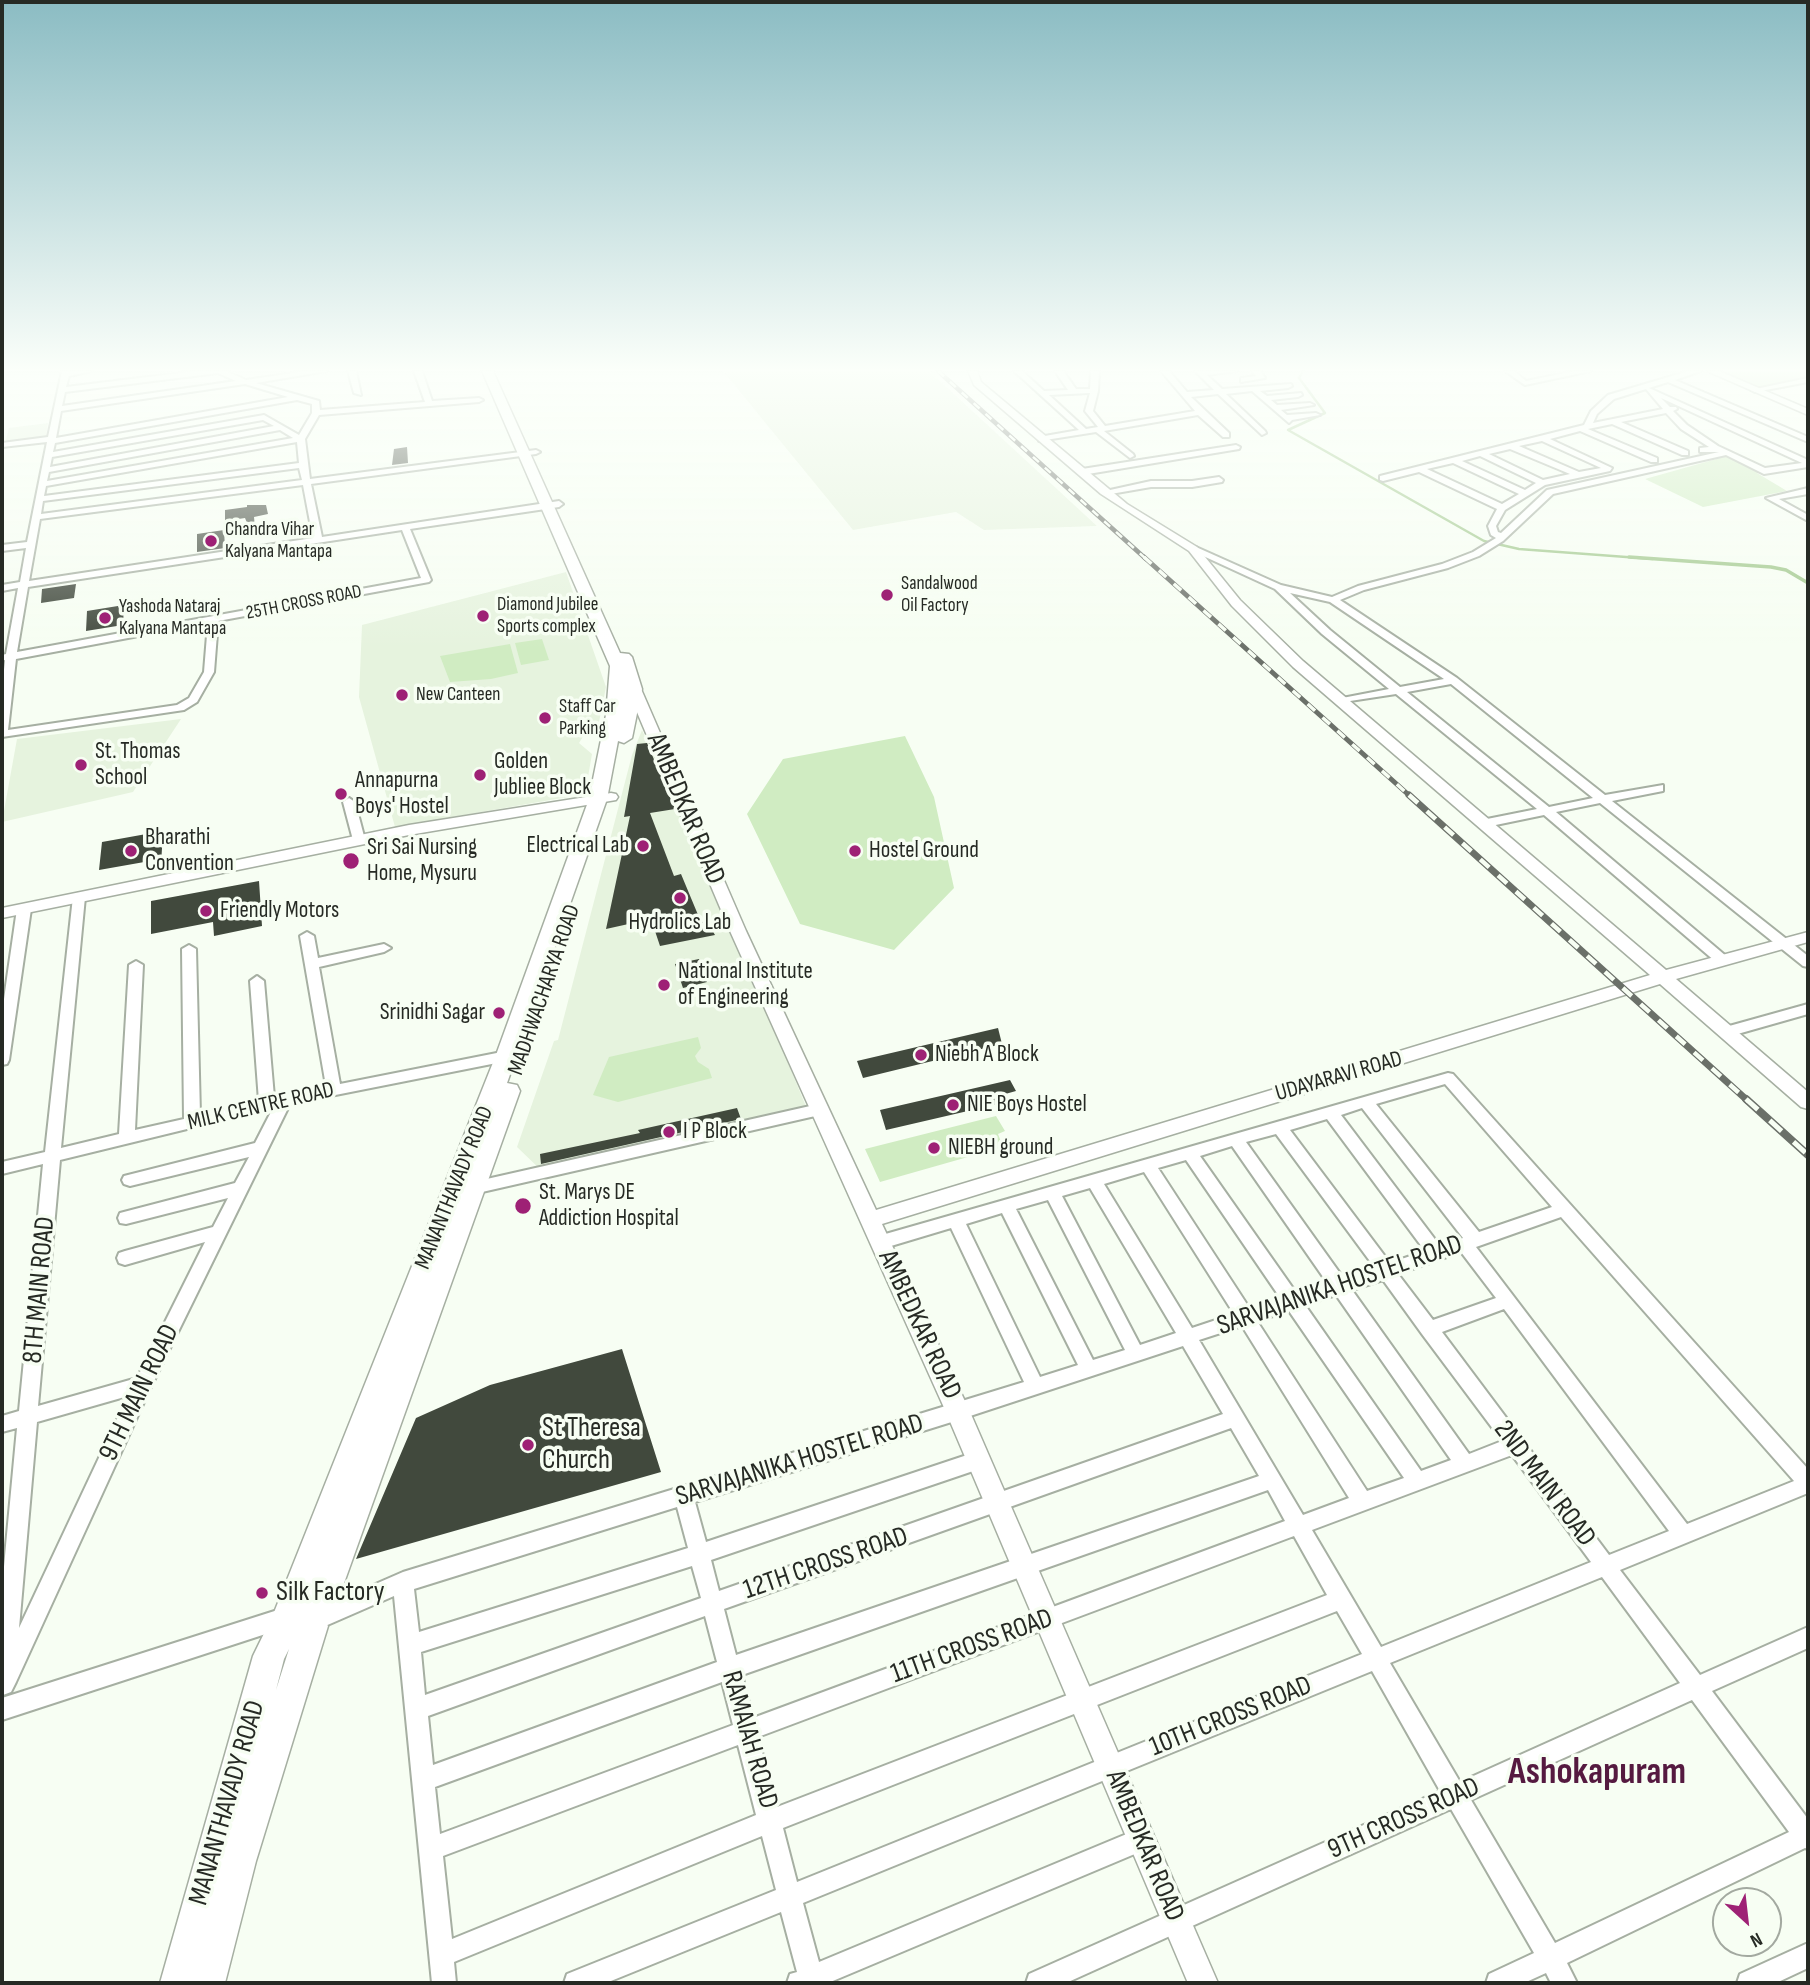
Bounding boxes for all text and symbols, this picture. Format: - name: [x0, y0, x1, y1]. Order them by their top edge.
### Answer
- place label: Chandra Vihar Kalyana Mantapa: [225, 519, 332, 563]
- marker: Chandra Vihar Kalyana Mantapa: [203, 533, 219, 549]
- place label: Sandalwood Oil Factory: [901, 573, 978, 617]
- street label: 25TH CROSS ROAD: [244, 581, 364, 625]
- marker: Sandalwood Oil Factory: [879, 587, 895, 603]
- place label: Diamond Jubilee Sports complex: [497, 594, 598, 638]
- place label: Yashoda Nataraj Kalyana Mantapa: [119, 596, 226, 640]
- marker: Diamond Jubilee Sports complex: [475, 608, 491, 624]
- marker: Yashoda Nataraj Kalyana Mantapa: [97, 610, 113, 626]
- place label: New Canteen: [416, 684, 500, 706]
- marker: New Canteen: [394, 687, 410, 703]
- place label: Staff Car Parking: [559, 696, 616, 740]
- marker: Staff Car Parking: [537, 710, 553, 726]
- street label: AMBEDKAR ROAD: [638, 728, 732, 890]
- place label: St. Thomas School: [95, 738, 181, 792]
- place label: Golden Jubliee Block: [494, 748, 591, 802]
- marker: St. Thomas School: [73, 757, 89, 773]
- place label: Annapurna Boys' Hostel: [355, 767, 449, 821]
- marker: Golden Jubliee Block: [472, 767, 488, 783]
- marker: Annapurna Boys' Hostel: [333, 786, 349, 802]
- place label: Bharathi Convention: [145, 824, 234, 878]
- place label: Electrical Lab: [526, 832, 629, 860]
- place label: Sri Sai Nursing Home, Mysuru: [367, 834, 477, 888]
- place label: Hostel Ground: [869, 837, 979, 865]
- marker: Electrical Lab: [635, 838, 651, 854]
- marker: Bharathi Convention: [123, 843, 139, 859]
- marker: Hostel Ground: [847, 843, 863, 859]
- marker: Sri Sai Nursing Home, Mysuru: [341, 851, 361, 871]
- marker: Hydrolics Lab: [672, 890, 688, 906]
- place label: Friendly Motors: [220, 897, 339, 925]
- street label: MADHWACHARYA ROAD: [503, 901, 587, 1079]
- marker: Friendly Motors: [198, 903, 214, 919]
- place label: Hydrolics Lab: [629, 909, 731, 937]
- place label: National Institute of Engineering: [678, 958, 813, 1012]
- marker: National Institute of Engineering: [656, 977, 672, 993]
- place label: Srinidhi Sagar: [380, 999, 485, 1027]
- marker: Srinidhi Sagar: [491, 1005, 507, 1021]
- place label: Niebh A Block: [935, 1041, 1039, 1069]
- street label: UDAYARAVI ROAD: [1272, 1046, 1406, 1108]
- marker: Niebh A Block: [913, 1047, 929, 1063]
- street label: MILK CENTRE ROAD: [185, 1077, 337, 1137]
- place label: NIE Boys Hostel: [967, 1091, 1087, 1119]
- marker: NIE Boys Hostel: [945, 1097, 961, 1113]
- street label: MANANTHAVADY ROAD: [410, 1102, 500, 1274]
- place label: I P Block: [683, 1118, 747, 1146]
- marker: I P Block: [661, 1124, 677, 1140]
- place label: NIEBH ground: [948, 1134, 1053, 1162]
- marker: NIEBH ground: [926, 1140, 942, 1156]
- place label: St. Marys DE Addiction Hospital: [539, 1179, 679, 1233]
- marker: St. Marys DE Addiction Hospital: [513, 1196, 533, 1216]
- street label: 8TH MAIN ROAD: [17, 1215, 63, 1365]
- street label: SARVAJANIKA HOSTEL ROAD: [1213, 1228, 1467, 1344]
- street label: AMBEDKAR ROAD: [870, 1245, 968, 1405]
- street label: 9TH MAIN ROAD: [93, 1319, 187, 1467]
- street label: SARVAJANIKA HOSTEL ROAD: [672, 1407, 928, 1515]
- place label: St Theresa Church: [542, 1412, 641, 1478]
- street label: 2ND MAIN ROAD: [1486, 1414, 1602, 1554]
- marker: St Theresa Church: [520, 1437, 536, 1453]
- street label: 12TH CROSS ROAD: [739, 1520, 913, 1608]
- place label: Silk Factory: [276, 1576, 384, 1610]
- marker: Silk Factory: [254, 1585, 270, 1601]
- street label: 11TH CROSS ROAD: [887, 1602, 1057, 1692]
- street label: RAMAIAH ROAD: [713, 1667, 785, 1813]
- street label: 10TH CROSS ROAD: [1145, 1669, 1317, 1765]
- street label: MANANTHAVADY ROAD: [183, 1697, 273, 1909]
- district label: Ashokapuram: [1508, 1752, 1686, 1796]
- street label: AMBEDKAR ROAD: [1097, 1765, 1191, 1927]
- street label: 9TH CROSS ROAD: [1323, 1771, 1485, 1867]
- north arrow: [1712, 1887, 1782, 1957]
- text: N: [1746, 1927, 1766, 1952]

